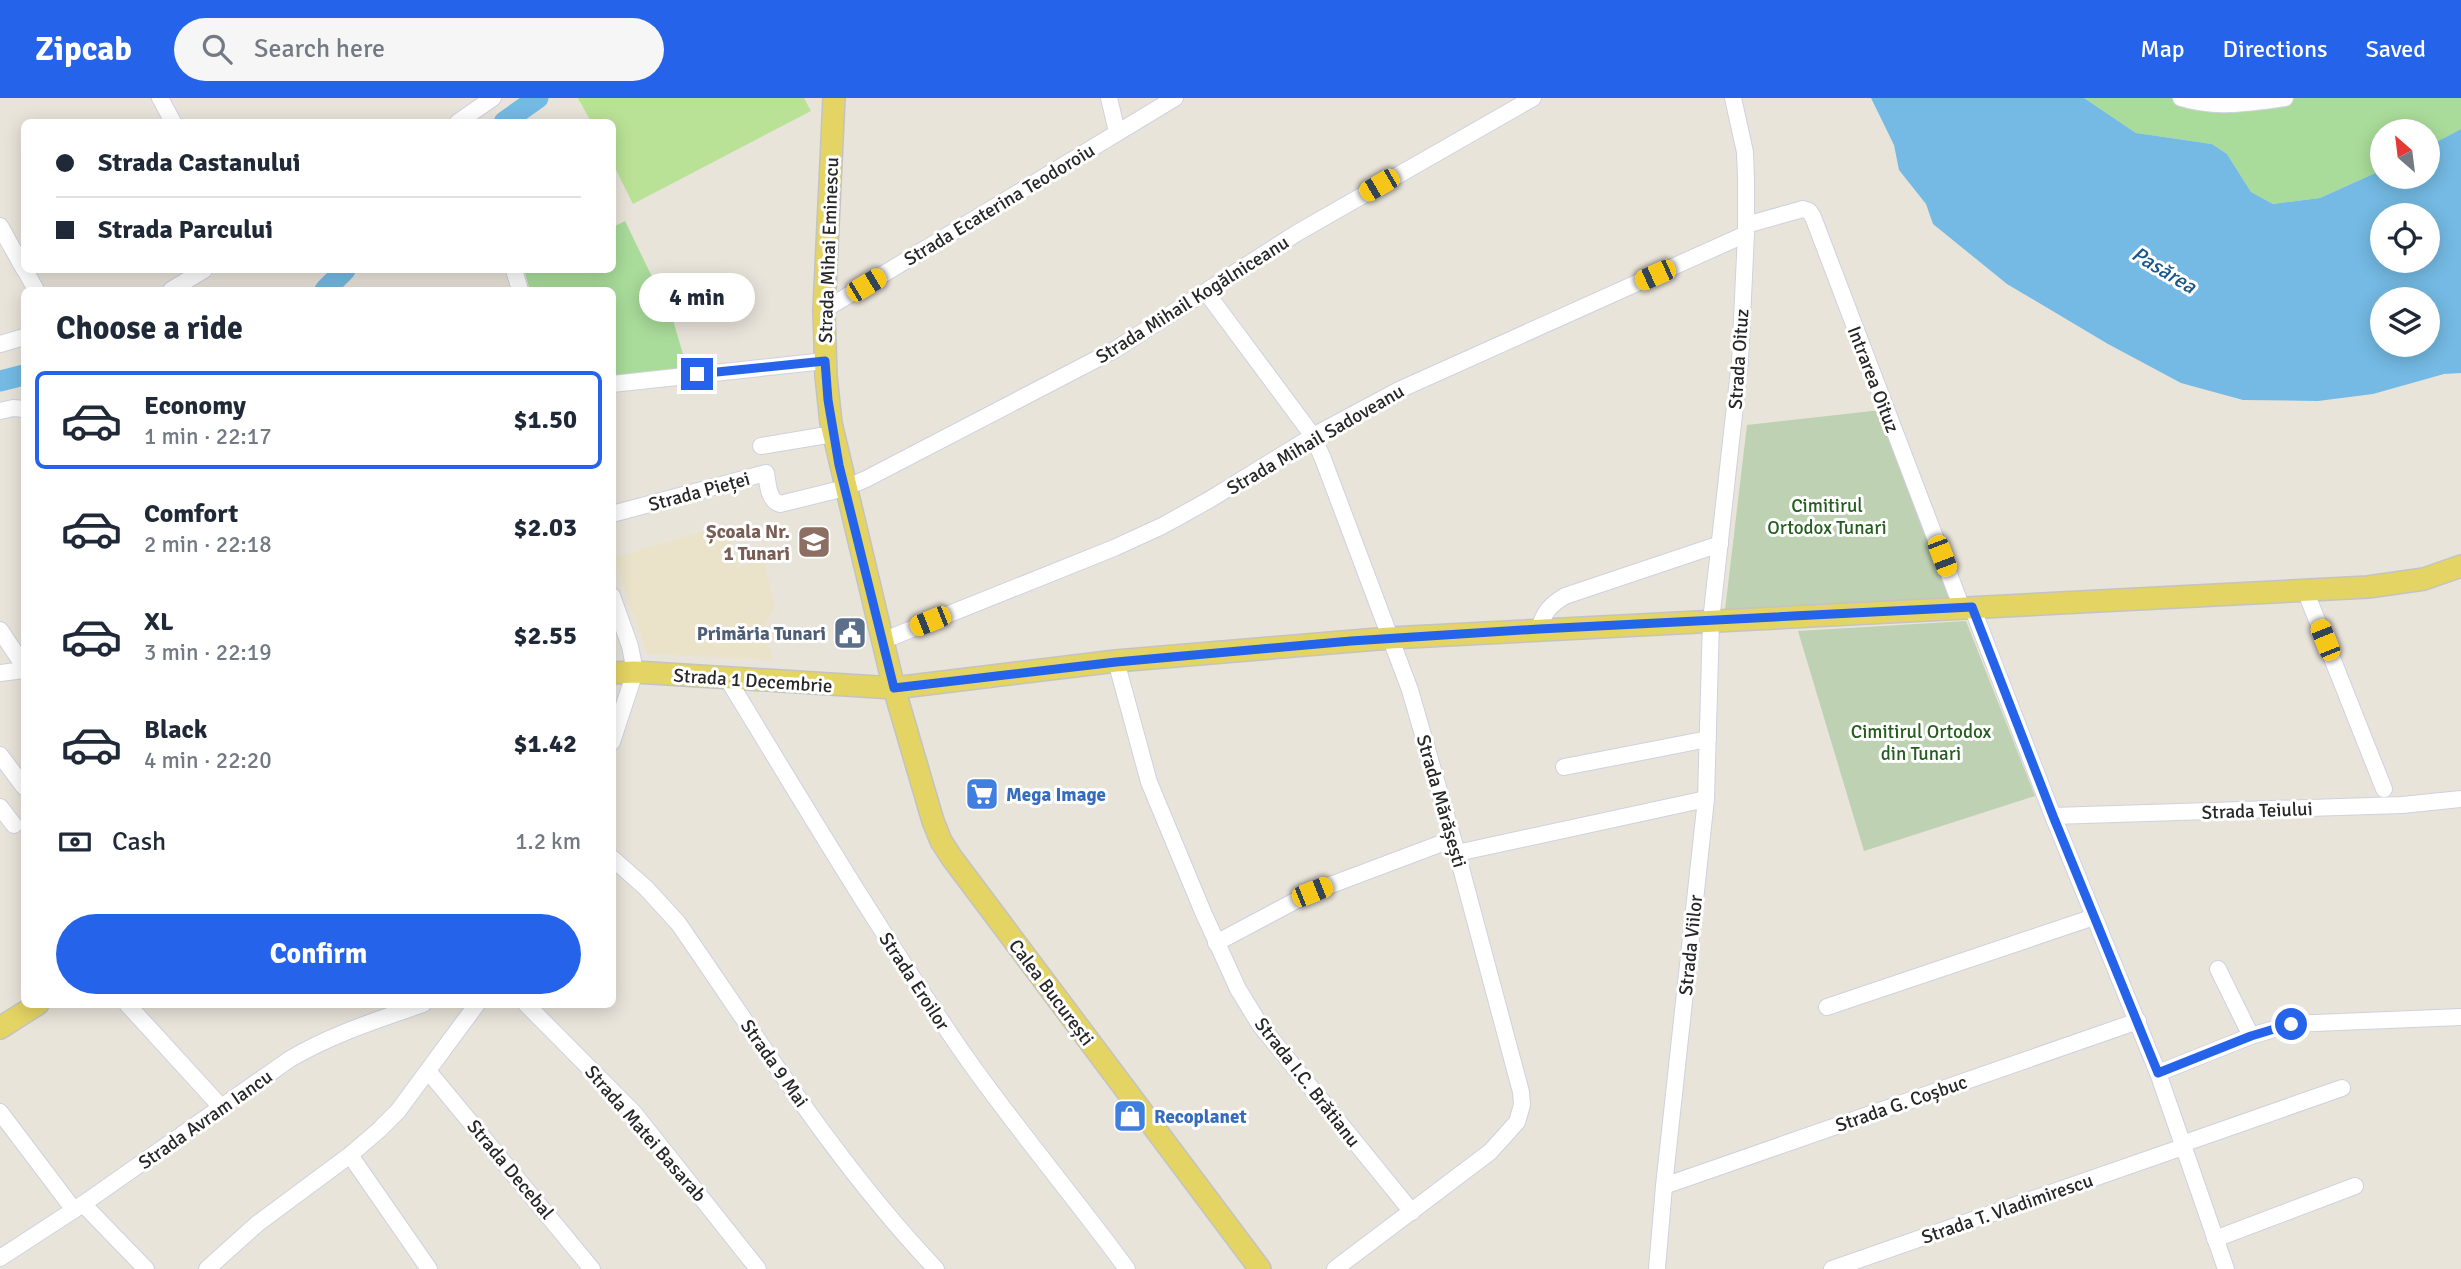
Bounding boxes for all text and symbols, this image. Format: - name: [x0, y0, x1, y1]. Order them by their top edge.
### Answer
- search box: [174, 18, 664, 81]
- text: Zipcab: [35, 29, 132, 70]
- icon: search: [198, 30, 236, 68]
- text: Search here: [254, 33, 385, 65]
- text: Map: [2140, 34, 2185, 64]
- text: Directions: [2223, 34, 2328, 64]
- text: Saved: [2366, 34, 2426, 64]
- north arrow: [2370, 119, 2440, 189]
- map controls: [2370, 119, 2440, 357]
- street label: Strada Ecaterina Teodoroiu: [900, 138, 1099, 271]
- text: Strada Castanului: [98, 147, 301, 179]
- street label: Strada Mihai Eminescu: [814, 157, 844, 343]
- car: [1356, 165, 1403, 205]
- button: locate: [2370, 203, 2440, 273]
- text: Strada Parcului: [98, 214, 273, 246]
- street label: Strada Mihail Kogălniceanu: [1091, 231, 1294, 369]
- water label: Pasărea: [2127, 241, 2202, 300]
- car: [1632, 257, 1679, 293]
- car: [843, 265, 890, 305]
- callout: 4 min: [639, 272, 755, 322]
- text: 4 min: [669, 283, 725, 312]
- button: layers: [2370, 287, 2440, 357]
- street label: Strada Oituz: [1724, 308, 1754, 410]
- text: Choose a ride: [56, 309, 243, 348]
- street label: Intrarea Oituz: [1842, 323, 1904, 436]
- route end: [681, 358, 713, 390]
- street label: Strada Mihail Sadoveanu: [1222, 379, 1409, 501]
- icon: car: [60, 389, 123, 452]
- text: Economy: [144, 390, 246, 422]
- text: $1.50: [513, 404, 577, 436]
- text: 1 min · 22:17: [144, 422, 272, 451]
- street label: Strada Pieței: [646, 467, 753, 517]
- park label: Cimitirul Ortodox Tunari: [1767, 494, 1887, 540]
- icon: car: [60, 497, 123, 560]
- text: Comfort: [144, 498, 238, 530]
- text: $2.03: [513, 512, 577, 544]
- place label: Școala Nr. 1 Tunari: [706, 520, 790, 566]
- school or university icon: Școala Nr. 1 Tunari: [795, 523, 833, 561]
- text: 2 min · 22:18: [144, 530, 272, 559]
- car: [1925, 533, 1960, 579]
- car: [907, 603, 954, 639]
- icon: car: [60, 605, 123, 668]
- text: XL: [144, 606, 174, 638]
- public building icon: Primăria Tunari: [831, 614, 869, 652]
- car: [2308, 617, 2343, 663]
- text: $2.55: [513, 620, 577, 652]
- place label: Primăria Tunari: [697, 622, 826, 646]
- text: 3 min · 22:19: [144, 638, 272, 667]
- street label: Strada 1 Decembrie: [673, 663, 833, 699]
- icon: car: [60, 713, 123, 776]
- text: Black: [144, 714, 207, 746]
- park label: Cimitirul Ortodox din Tunari: [1851, 720, 1991, 766]
- text: $1.42: [513, 728, 577, 760]
- street label: Strada Mărășești: [1411, 732, 1471, 870]
- text: 4 min · 22:20: [144, 746, 272, 775]
- supermarket icon: Mega Image: [963, 775, 1001, 813]
- place label: Mega Image: [1006, 783, 1106, 807]
- street label: Strada Teiului: [2201, 797, 2313, 825]
- icon: cash: [56, 823, 94, 861]
- text: Cash: [112, 826, 166, 858]
- text: 1.2 km: [515, 827, 581, 856]
- car: [1289, 874, 1336, 910]
- street label: Strada Viilor: [1674, 894, 1708, 997]
- button: Confirm: [56, 914, 581, 994]
- street label: Strada Eroilor: [874, 928, 955, 1035]
- street label: Calea București: [1003, 935, 1099, 1051]
- route start: [2275, 1008, 2307, 1040]
- street label: Strada I.C. Brătianu: [1249, 1013, 1365, 1152]
- street label: Strada 9 Mai: [735, 1015, 813, 1112]
- street label: Strada Matei Basarab: [579, 1060, 711, 1207]
- street label: Strada Avram Iancu: [134, 1065, 277, 1175]
- street label: Strada G. Coșbuc: [1832, 1070, 1970, 1138]
- shop icon: Recoplanet: [1111, 1097, 1149, 1135]
- place label: Recoplanet: [1154, 1105, 1247, 1129]
- street label: Strada Decebal: [462, 1115, 559, 1224]
- street label: Strada T. Vladimirescu: [1918, 1168, 2096, 1250]

